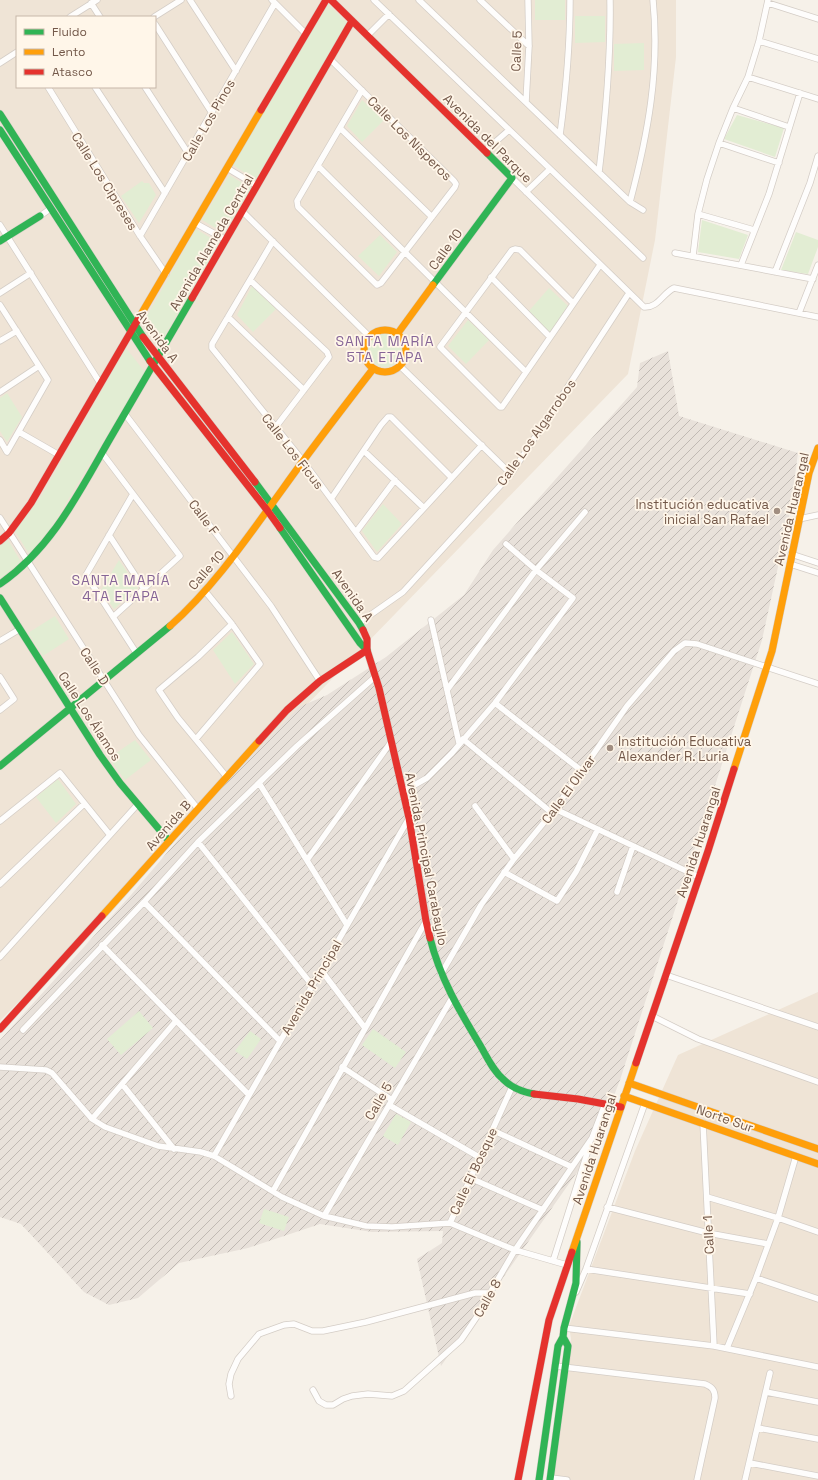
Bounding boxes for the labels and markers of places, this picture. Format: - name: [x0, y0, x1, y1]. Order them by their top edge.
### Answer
- place label: Institución educativa inicial San Rafael: [635, 496, 770, 528]
- marker: Institución educativa inicial San Rafael: [772, 506, 782, 516]
- place label: Institución Educativa Alexander R. Luria: [618, 733, 752, 765]
- marker: Institución Educativa Alexander R. Luria: [605, 743, 615, 753]

